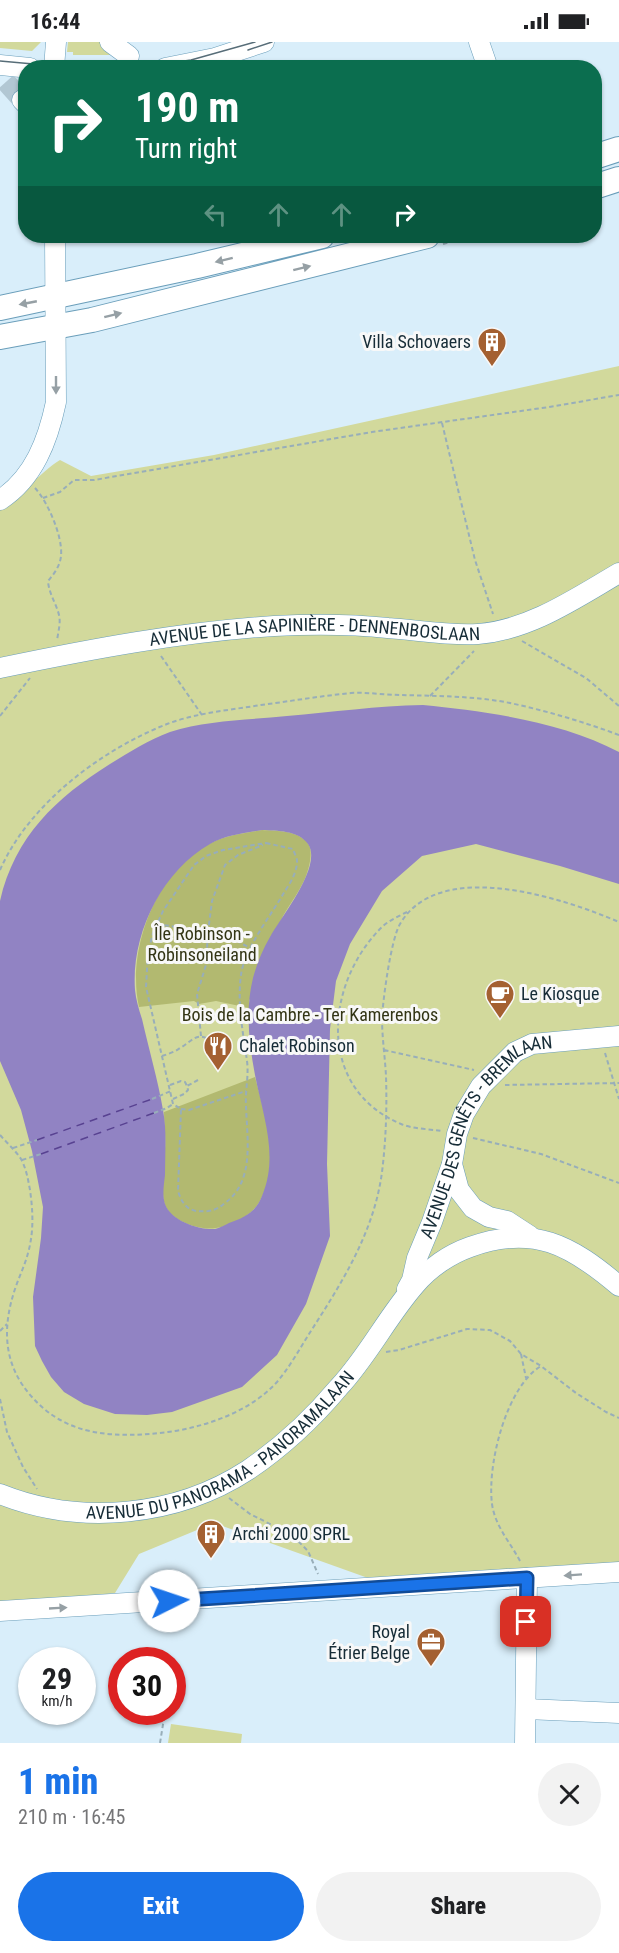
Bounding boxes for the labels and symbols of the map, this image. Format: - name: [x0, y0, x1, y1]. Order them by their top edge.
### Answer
- one-way arrow: [215, 255, 234, 265]
- one-way arrow: [293, 263, 311, 273]
- one-way arrow: [18, 299, 37, 308]
- one-way arrow: [104, 309, 122, 319]
- building icon: Villa Schovaers: [476, 326, 508, 368]
- place label: Villa Schovaers: [362, 331, 471, 352]
- one-way arrow: [51, 376, 61, 395]
- street label: AVENUE DE LA SAPINIÈRE - DENNENBOSLAAN: [148, 614, 481, 650]
- park label: Île Robinson - Robinsoneiland: [147, 923, 257, 965]
- cafe icon: Le Kiosque: [484, 978, 516, 1020]
- place label: Le Kiosque: [521, 983, 599, 1004]
- park label: Bois de la Cambre - Ter Kamerenbos: [182, 1004, 438, 1025]
- restaurant icon: Chalet Robinson: [202, 1030, 234, 1072]
- street label: AVENUE DES GENÊTS - BREMLAAN: [415, 1031, 553, 1241]
- place label: Chalet Robinson: [239, 1035, 355, 1056]
- street label: AVENUE DU PANORAMA - PANORAMALAAN: [86, 1367, 358, 1523]
- building icon: Archi 2000 SPRL: [195, 1518, 227, 1560]
- place label: Archi 2000 SPRL: [232, 1523, 351, 1544]
- position arrow: [137, 1569, 201, 1633]
- one-way arrow: [563, 1570, 582, 1580]
- pin: [500, 1596, 551, 1647]
- one-way arrow: [49, 1603, 68, 1612]
- place label: Royal Étrier Belge: [328, 1621, 410, 1663]
- office icon: Royal Étrier Belge: [415, 1626, 447, 1668]
- speed limit sign: 30: [108, 1647, 186, 1725]

